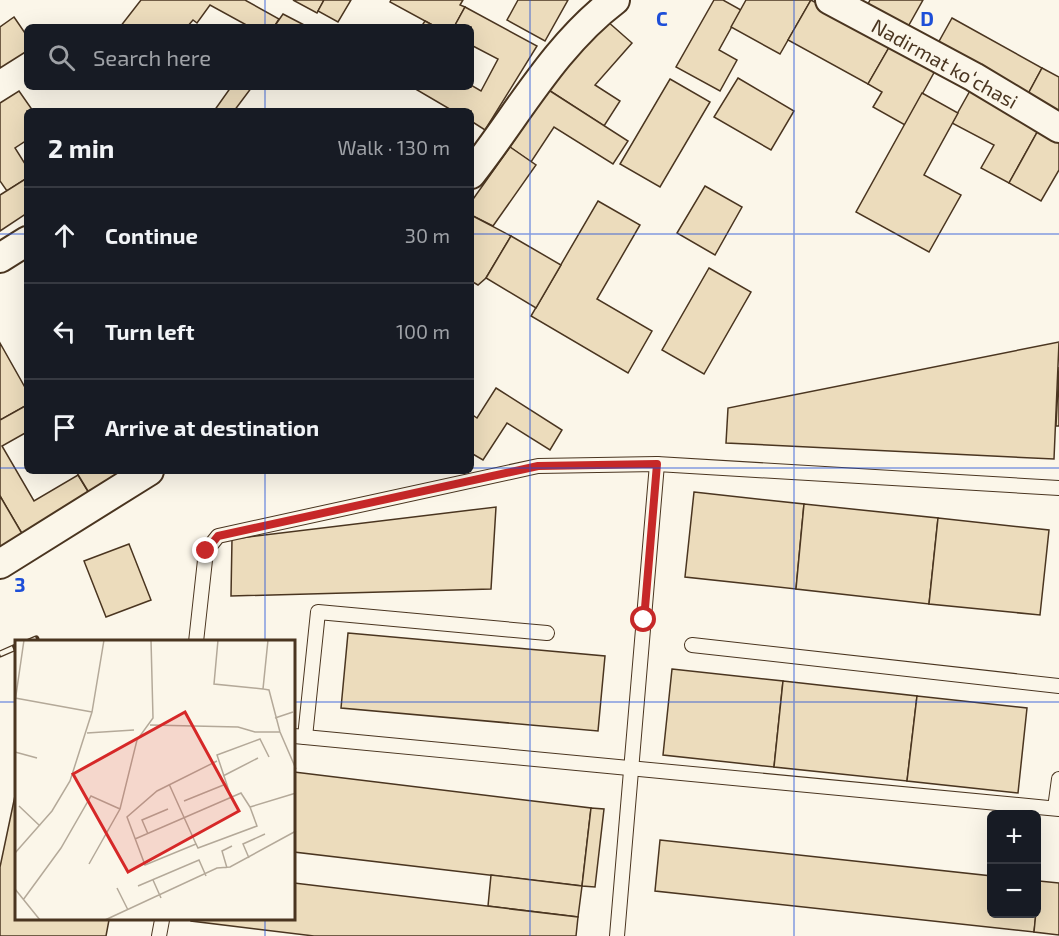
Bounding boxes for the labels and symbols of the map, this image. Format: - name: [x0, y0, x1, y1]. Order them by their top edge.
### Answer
- text: C: [656, 6, 668, 30]
- text: D: [920, 6, 934, 30]
- street label: Nadirmat koʻchasi: [868, 13, 1022, 113]
- route end: [192, 537, 218, 563]
- text: 3: [14, 572, 26, 596]
- route start: [630, 606, 656, 632]
- inset map: [15, 640, 296, 921]

